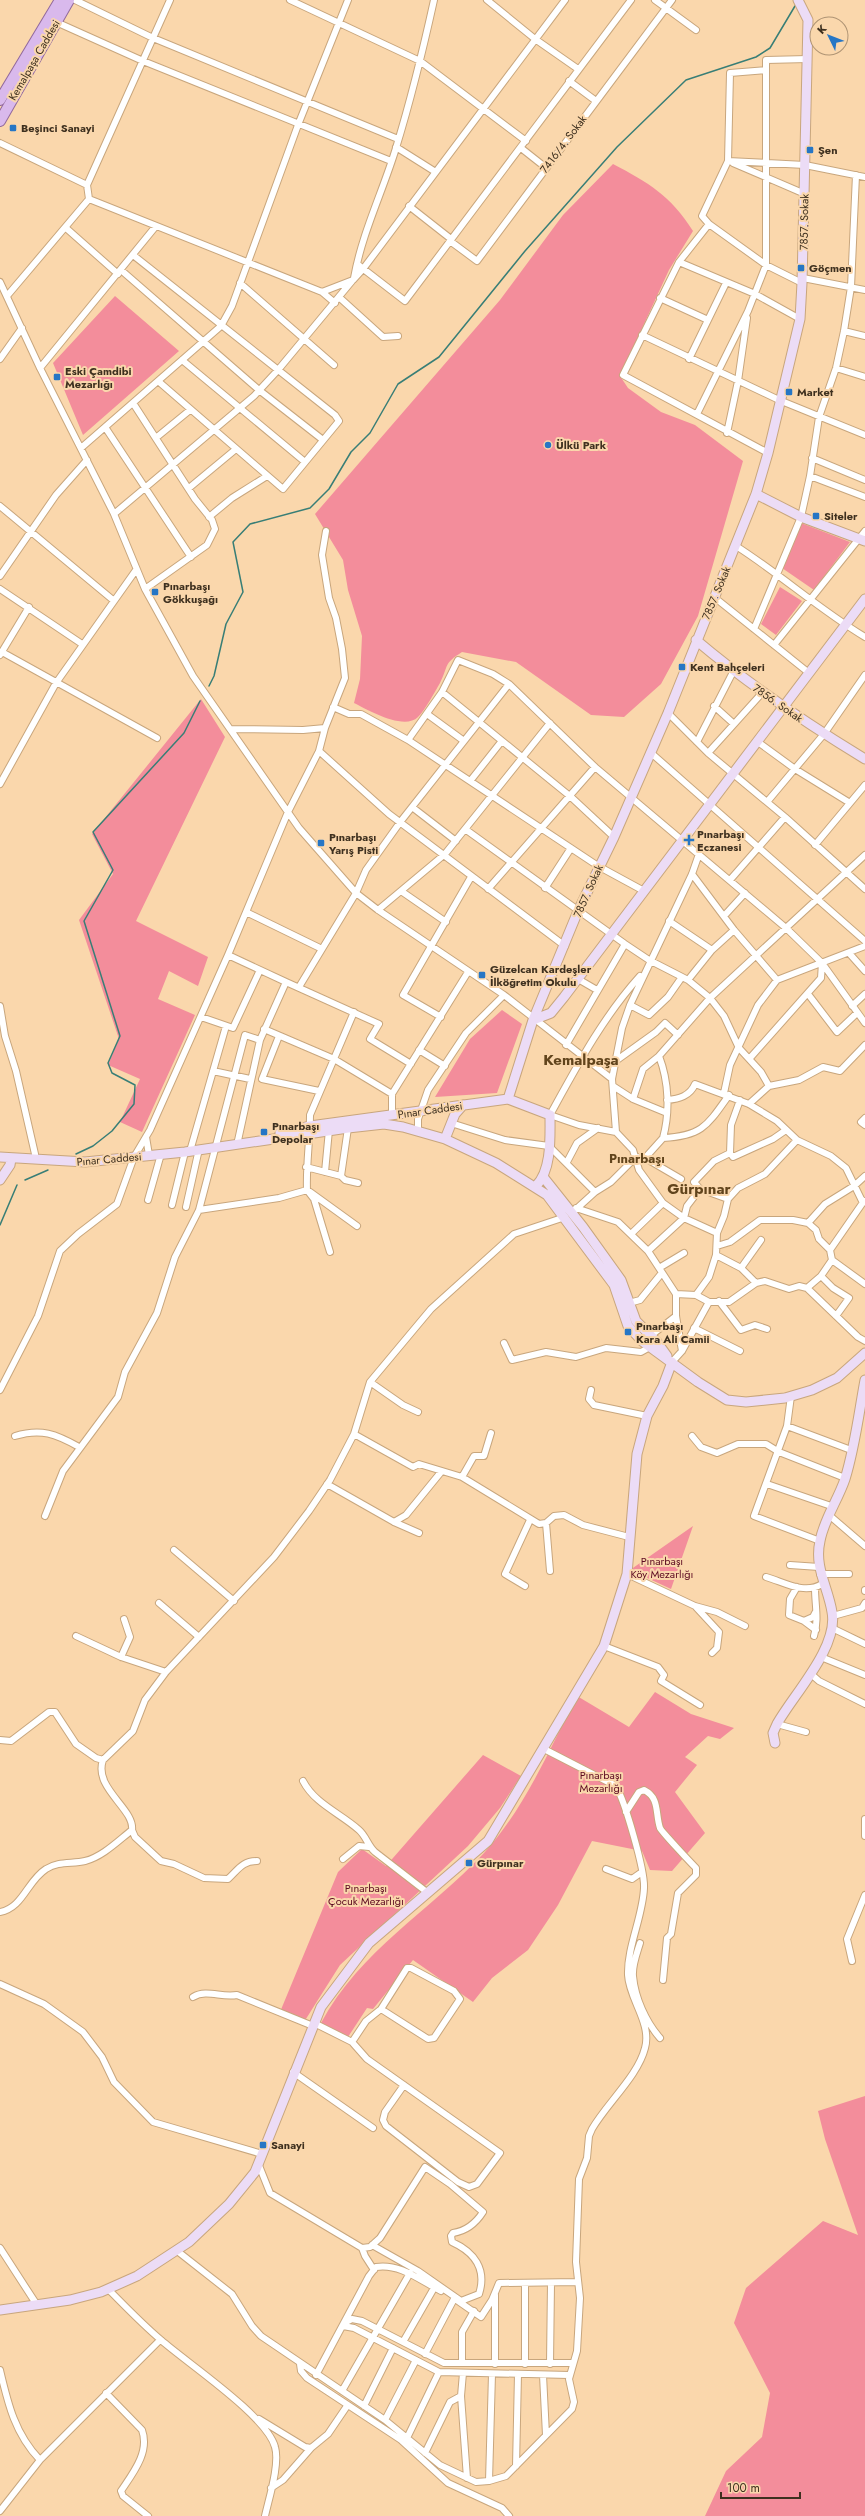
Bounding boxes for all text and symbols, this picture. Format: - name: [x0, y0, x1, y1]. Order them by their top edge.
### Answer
- north arrow: [809, 16, 849, 56]
- street label: Kemalpaşa Caddesi: [4, 17, 64, 103]
- text: K: [813, 21, 830, 37]
- street label: 7416/4. Sokak: [536, 111, 590, 176]
- place label: Beşinci Sanayi: [21, 120, 95, 136]
- marker: Beşinci Sanayi: [8, 123, 18, 133]
- place label: Şen: [818, 142, 838, 158]
- marker: Şen: [805, 145, 815, 155]
- street label: 7857. Sokak: [796, 194, 812, 250]
- place label: Göçmen: [809, 260, 852, 276]
- marker: Göçmen: [796, 263, 806, 273]
- place label: Eski Çamdibi Mezarlığı: [65, 363, 132, 392]
- marker: Eski Çamdibi Mezarlığı: [52, 372, 62, 382]
- place label: Market: [797, 384, 834, 400]
- marker: Market: [784, 387, 794, 397]
- place label: Ülkü Park: [556, 437, 607, 453]
- marker: Ülkü Park: [543, 440, 553, 450]
- place label: Siteler: [824, 508, 858, 524]
- marker: Siteler: [811, 511, 821, 521]
- street label: 7857. Sokak: [698, 564, 734, 622]
- place label: Pınarbaşı Gökkuşağı: [163, 578, 218, 607]
- marker: Pınarbaşı Gökkuşağı: [150, 587, 160, 597]
- place label: Kent Bahçeleri: [690, 659, 765, 675]
- marker: Kent Bahçeleri: [677, 662, 687, 672]
- street label: 7856. Sokak: [750, 680, 806, 726]
- place label: Pınarbaşı Eczanesi: [697, 826, 744, 855]
- place label: Pınarbaşı Yarış Pisti: [328, 829, 378, 858]
- marker: Pınarbaşı Eczanesi: [684, 835, 694, 845]
- marker: Pınarbaşı Yarış Pisti: [316, 838, 326, 848]
- street label: 7857. Sokak: [569, 862, 607, 920]
- place label: Güzelcan Kardeşler İlköğretim Okulu: [490, 961, 592, 990]
- marker: Güzelcan Kardeşler İlköğretim Okulu: [477, 970, 487, 980]
- district label: Kemalpaşa: [543, 1049, 619, 1071]
- street label: Pınar Caddesi: [397, 1098, 463, 1122]
- place label: Pınarbaşı Depolar: [272, 1118, 319, 1147]
- marker: Pınarbaşı Depolar: [259, 1127, 269, 1137]
- street label: Pınar Caddesi: [76, 1148, 142, 1170]
- district label: Pınarbaşı: [609, 1149, 665, 1168]
- district label: Gürpınar: [667, 1178, 731, 1200]
- place label: Pınarbaşı Kara Ali Camii: [636, 1318, 710, 1347]
- marker: Pınarbaşı Kara Ali Camii: [623, 1327, 633, 1337]
- park label: Pınarbaşı Köy Mezarlığı: [631, 1553, 693, 1582]
- park label: Pınarbaşı Mezarlığı: [579, 1767, 623, 1796]
- place label: Gürpınar: [477, 1855, 524, 1871]
- marker: Gürpınar: [464, 1858, 474, 1868]
- park label: Pınarbaşı Çocuk Mezarlığı: [328, 1880, 404, 1909]
- place label: Sanayi: [271, 2137, 305, 2153]
- marker: Sanayi: [258, 2140, 268, 2150]
- scale bar: [721, 2474, 800, 2500]
- text: 100 m: [727, 2479, 760, 2497]

